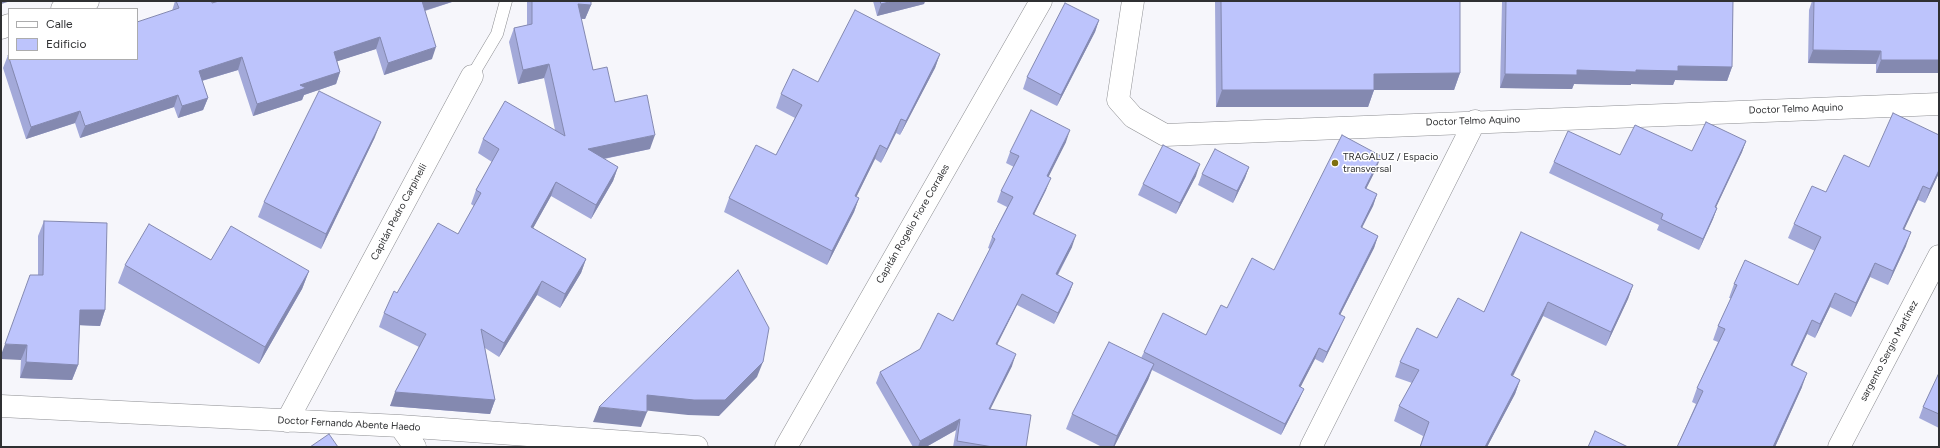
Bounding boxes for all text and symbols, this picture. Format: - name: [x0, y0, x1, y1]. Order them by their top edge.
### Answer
- legend: [8, 8, 138, 60]
- text: Calle: [46, 17, 73, 31]
- text: Edificio: [46, 37, 86, 51]
- street label: Doctor Telmo Aquino: [1749, 101, 1843, 117]
- street label: Doctor Telmo Aquino: [1426, 113, 1520, 129]
- place label: TRAGALUZ / Espacio transversal: [1343, 151, 1438, 174]
- marker: TRAGALUZ / Espacio transversal: [1330, 158, 1340, 168]
- street label: Capitán Pedro Carpinelli: [368, 162, 430, 262]
- street label: Capitán Rogelio Fiore Corrales: [874, 162, 952, 286]
- street label: sargento Sergio Martínez: [1857, 299, 1921, 403]
- street label: Doctor Fernando Abente Haedo: [277, 414, 421, 434]

